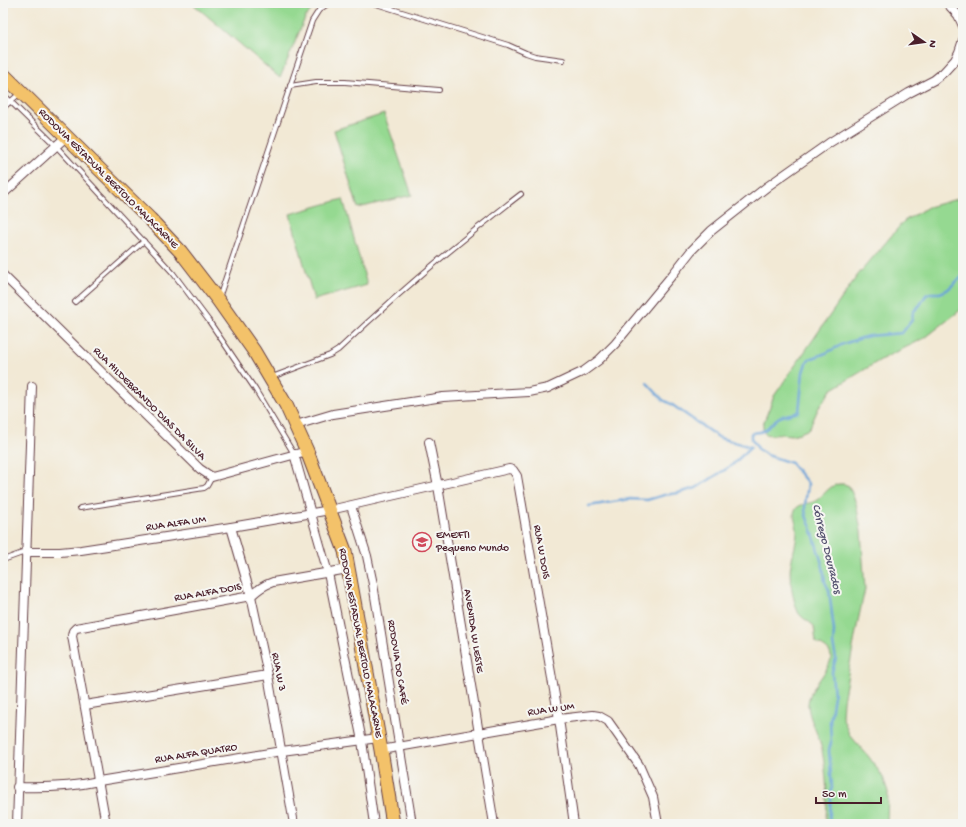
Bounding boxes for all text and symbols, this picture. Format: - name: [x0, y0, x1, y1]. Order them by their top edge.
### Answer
- north arrow: [904, 22, 944, 62]
- text: N: [925, 39, 938, 49]
- street label: RODOVIA ESTADUAL BERTOLO MALACARNE: [36, 107, 181, 252]
- street label: RUA HILDEBRANDO DIAS DA SILVA: [90, 345, 208, 463]
- water label: Córrego Dourados: [808, 503, 844, 597]
- street label: RUA ALFA UM: [145, 514, 207, 534]
- street label: RUA W DOIS: [530, 524, 552, 581]
- place label: EMEFTI Pequeno Mundo: [435, 530, 509, 555]
- school or university icon: EMEFTI Pequeno Mundo: [411, 531, 433, 553]
- street label: RODOVIA ESTADUAL BERTOLO MALACARNE: [336, 547, 384, 740]
- street label: RUA ALFA DOIS: [173, 581, 243, 605]
- street label: AVENIDA W LESTE: [460, 588, 486, 675]
- street label: RODOVIA DO CAFÉ: [384, 619, 411, 706]
- street label: RUA W 3: [268, 652, 288, 693]
- street label: RUA W UM: [527, 701, 576, 719]
- street label: RUA ALFA QUATRO: [154, 741, 238, 766]
- scale bar: [816, 779, 881, 805]
- text: 50 m: [822, 788, 847, 802]

